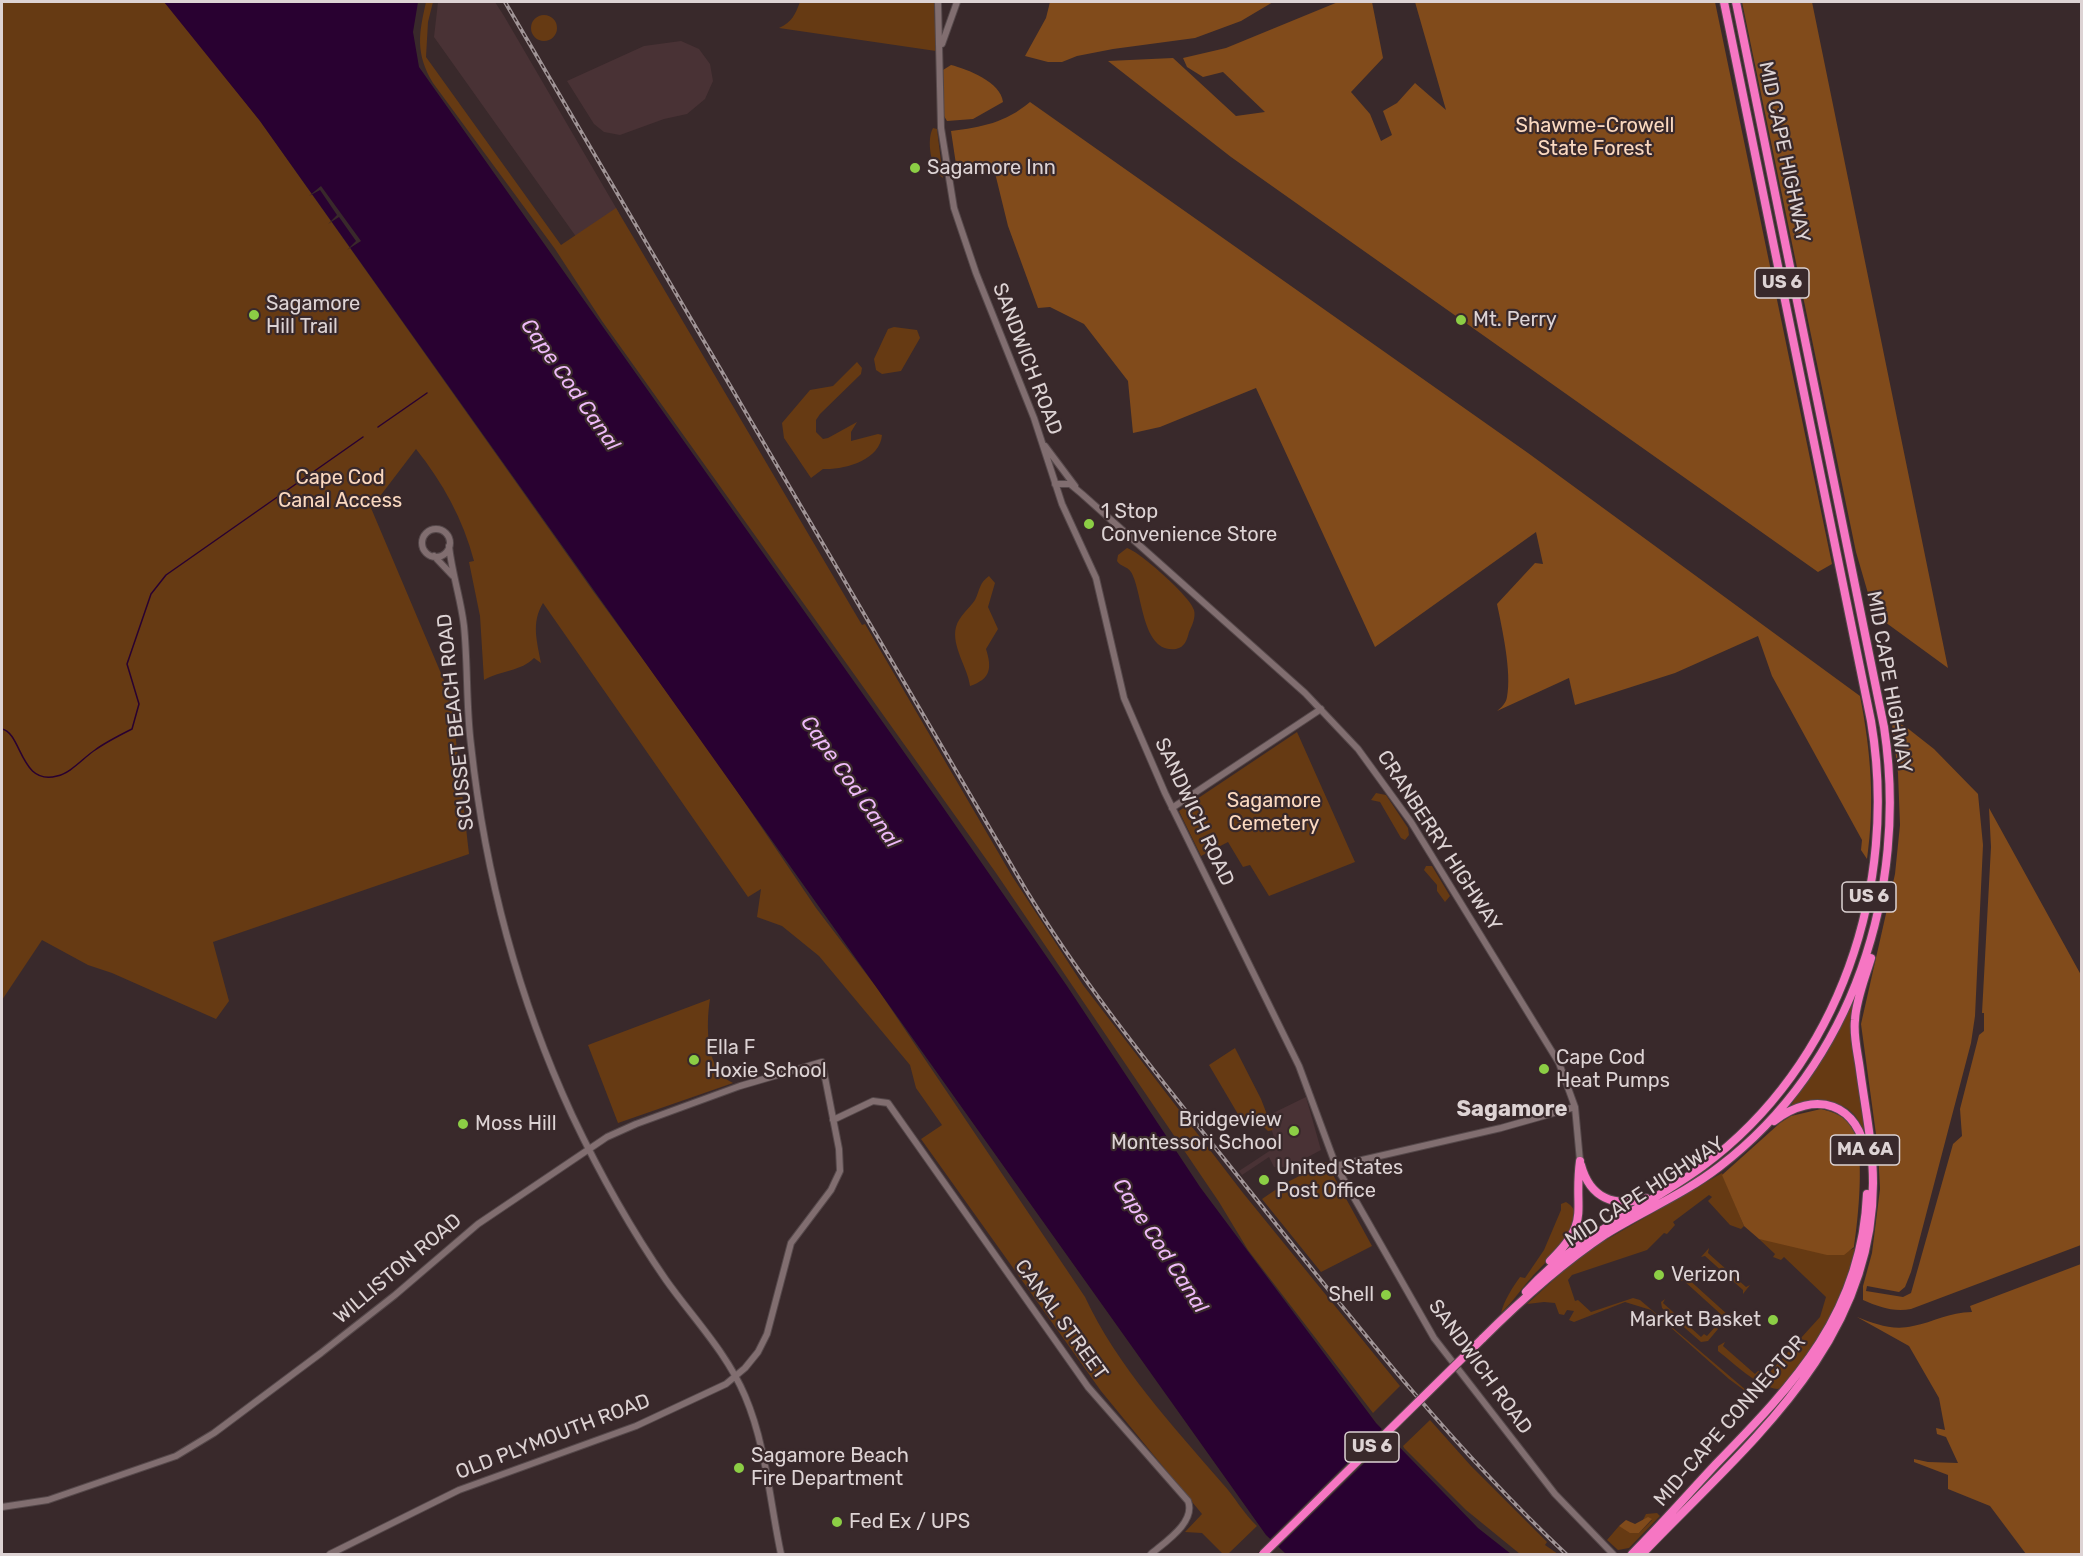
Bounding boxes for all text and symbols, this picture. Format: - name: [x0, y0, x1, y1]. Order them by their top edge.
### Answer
- street label: MID CAPE HIGHWAY: [1753, 59, 1815, 245]
- park label: Shawme-Crowell State Forest: [1516, 114, 1674, 161]
- place label: Sagamore Inn: [927, 156, 1056, 180]
- marker: Sagamore Inn: [908, 161, 922, 175]
- road number: US 6: [1755, 268, 1809, 298]
- street label: SANDWICH ROAD: [987, 280, 1067, 438]
- place label: Sagamore Hill Trail: [266, 292, 360, 339]
- marker: Sagamore Hill Trail: [247, 308, 261, 322]
- place label: Mt. Perry: [1473, 308, 1557, 332]
- marker: Mt. Perry: [1454, 313, 1468, 327]
- water label: Cape Cod Canal: [515, 314, 625, 456]
- park label: Cape Cod Canal Access: [278, 466, 402, 513]
- place label: 1 Stop Convenience Store: [1101, 500, 1277, 547]
- marker: 1 Stop Convenience Store: [1082, 517, 1096, 531]
- street label: MID CAPE HIGHWAY: [1861, 589, 1917, 775]
- street label: SCUSSET BEACH ROAD: [433, 612, 479, 832]
- water label: Cape Cod Canal: [795, 711, 905, 853]
- street label: SANDWICH ROAD: [1149, 734, 1239, 890]
- street label: CRANBERRY HIGHWAY: [1372, 746, 1506, 936]
- park label: Sagamore Cemetery: [1227, 789, 1321, 836]
- road number: US 6: [1842, 882, 1896, 912]
- place label: Ella F Hoxie School: [706, 1036, 827, 1083]
- place label: Cape Cod Heat Pumps: [1556, 1046, 1670, 1093]
- marker: Ella F Hoxie School: [687, 1053, 701, 1067]
- marker: Cape Cod Heat Pumps: [1537, 1062, 1551, 1076]
- district label: Sagamore: [1456, 1097, 1568, 1123]
- place label: Bridgeview Montessori School: [1111, 1108, 1282, 1155]
- place label: Moss Hill: [475, 1112, 556, 1136]
- marker: Moss Hill: [456, 1117, 470, 1131]
- marker: Bridgeview Montessori School: [1287, 1124, 1301, 1138]
- street label: MID CAPE HIGHWAY: [1561, 1132, 1729, 1252]
- road number: MA 6A: [1830, 1135, 1900, 1165]
- place label: United States Post Office: [1276, 1156, 1403, 1203]
- marker: United States Post Office: [1257, 1173, 1271, 1187]
- water label: Cape Cod Canal: [1107, 1174, 1213, 1318]
- street label: WILLISTON ROAD: [329, 1209, 467, 1329]
- street label: CANAL STREET: [1009, 1255, 1113, 1385]
- place label: Verizon: [1671, 1263, 1740, 1287]
- marker: Verizon: [1652, 1268, 1666, 1282]
- place label: Shell: [1328, 1283, 1374, 1307]
- marker: Shell: [1379, 1288, 1393, 1302]
- street label: SANDWICH ROAD: [1423, 1295, 1537, 1439]
- place label: Market Basket: [1629, 1308, 1761, 1332]
- marker: Market Basket: [1766, 1313, 1780, 1327]
- street label: MID-CAPE CONNECTOR: [1649, 1330, 1811, 1512]
- street label: OLD PLYMOUTH ROAD: [452, 1389, 654, 1485]
- road number: US 6: [1345, 1432, 1399, 1462]
- place label: Sagamore Beach Fire Department: [751, 1444, 909, 1491]
- marker: Sagamore Beach Fire Department: [732, 1461, 746, 1475]
- place label: Fed Ex / UPS: [849, 1510, 970, 1534]
- marker: Fed Ex / UPS: [830, 1515, 844, 1529]

